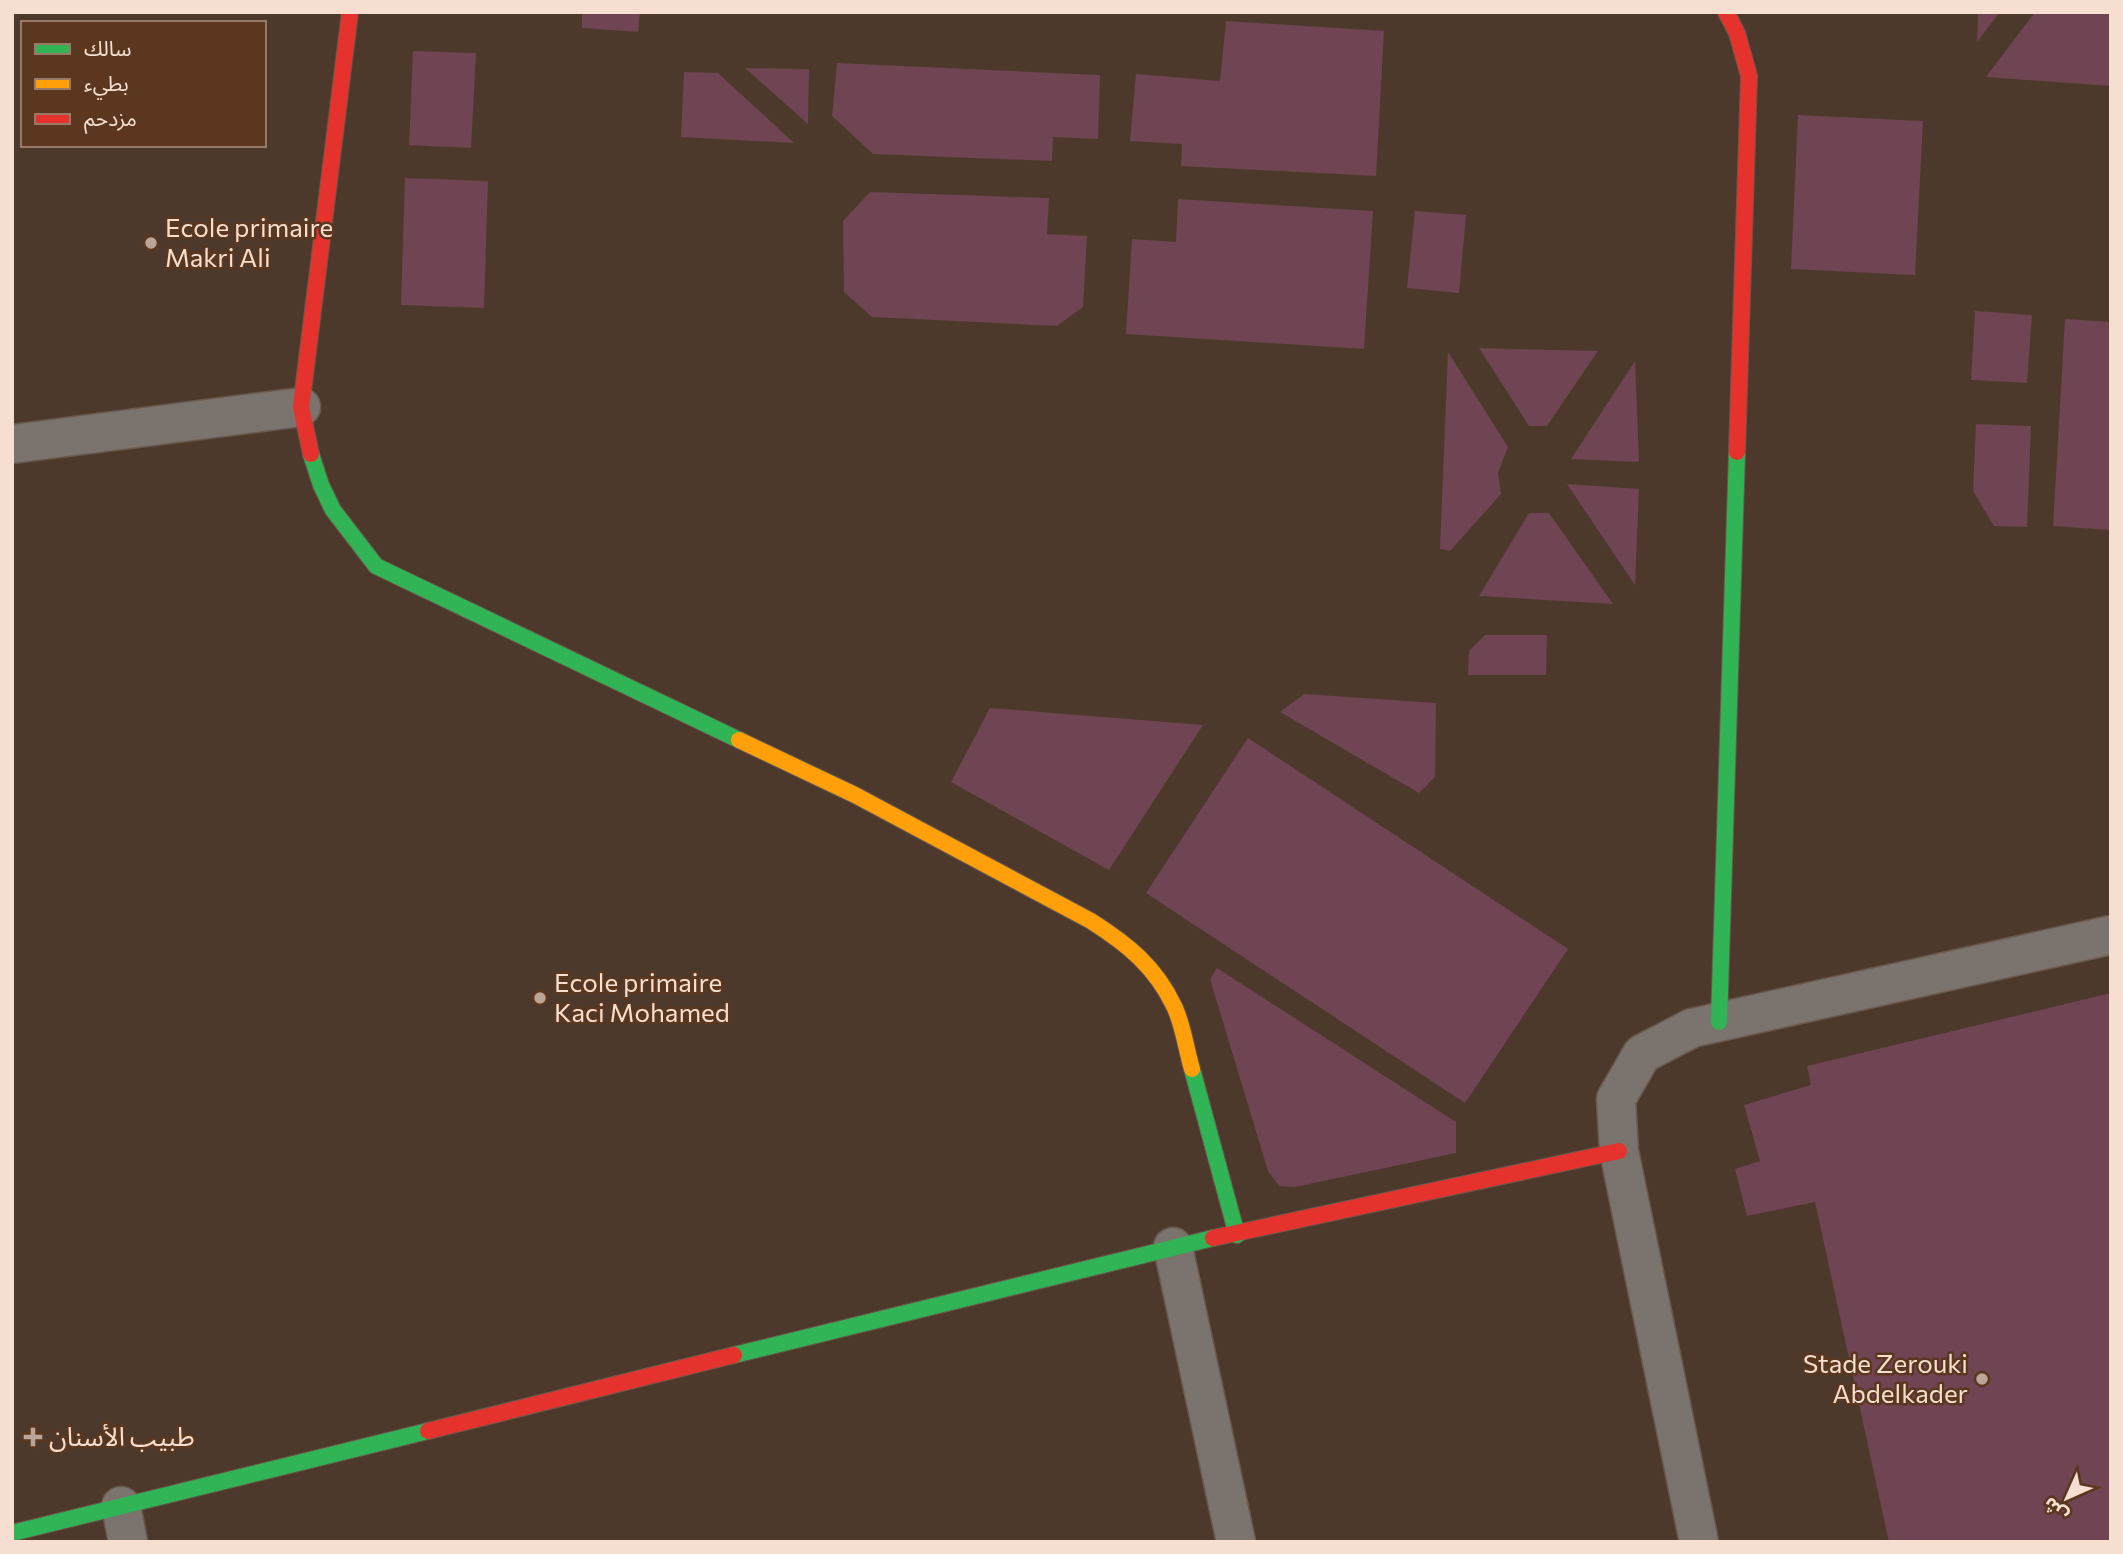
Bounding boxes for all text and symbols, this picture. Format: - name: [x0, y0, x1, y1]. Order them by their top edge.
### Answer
- legend: [21, 21, 266, 147]
- text: سالك: [84, 35, 131, 60]
- text: بطيء: [84, 70, 129, 100]
- text: مزدحم: [84, 105, 137, 134]
- place label: Ecole primaire Makri Ali: [165, 211, 333, 272]
- marker: Ecole primaire Makri Ali: [143, 235, 159, 251]
- place label: Ecole primaire Kaci Mohamed: [554, 966, 730, 1027]
- marker: Ecole primaire Kaci Mohamed: [532, 990, 548, 1006]
- place label: Stade Zerouki Abdelkader: [1803, 1347, 1968, 1408]
- marker: Stade Zerouki Abdelkader: [1974, 1371, 1990, 1387]
- place label: طبيب الأسنان: [49, 1420, 195, 1452]
- marker: طبيب الأسنان: [23, 1427, 43, 1447]
- north arrow: [2032, 1463, 2102, 1533]
- text: ش: [2037, 1493, 2072, 1528]

